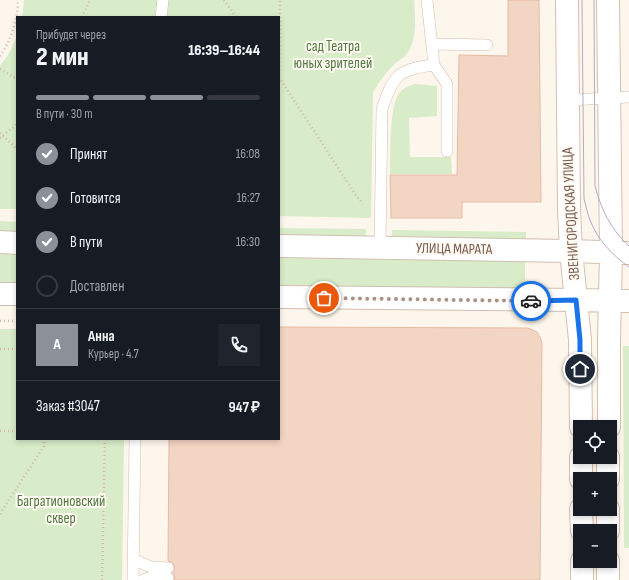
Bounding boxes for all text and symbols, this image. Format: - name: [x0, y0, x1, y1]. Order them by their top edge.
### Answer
- text: Прибудет через: [36, 27, 106, 43]
- park label: сад Театра юных зрителей: [294, 37, 372, 73]
- text: 16:39–16:44: [188, 41, 260, 60]
- text: 2 мин: [36, 42, 89, 73]
- text: В пути · 30 m: [36, 106, 93, 122]
- icon: check: [36, 143, 58, 165]
- text: Принят: [70, 145, 107, 164]
- text: 16:08: [236, 146, 260, 162]
- street label: ЗВЕНИГОРОДСКАЯ УЛИЦА: [558, 147, 584, 281]
- icon: check: [36, 187, 58, 209]
- text: Готовится: [70, 189, 121, 208]
- text: 16:27: [237, 190, 260, 206]
- icon: check: [36, 231, 58, 253]
- text: В пути: [70, 233, 102, 252]
- text: 16:30: [236, 234, 260, 250]
- street label: УЛИЦА МАРАТА: [416, 239, 493, 259]
- text: Доставлен: [70, 277, 124, 296]
- pin: [307, 281, 341, 315]
- courier: [511, 281, 551, 321]
- icon: bag: [313, 287, 335, 309]
- icon: car: [520, 290, 542, 312]
- button: phone: [218, 324, 260, 366]
- text: Анна: [88, 327, 115, 346]
- text: А: [53, 335, 61, 354]
- text: Курьер · 4.7: [88, 346, 139, 362]
- pin: [563, 352, 597, 386]
- icon: home: [569, 358, 591, 380]
- text: Заказ #3047: [36, 397, 100, 416]
- text: 947 ₽: [228, 398, 260, 417]
- map controls: [573, 420, 617, 568]
- button: locate: [573, 420, 617, 464]
- button: +: [573, 472, 617, 516]
- park label: Багратионовский сквер: [17, 492, 105, 528]
- button: −: [573, 524, 617, 568]

